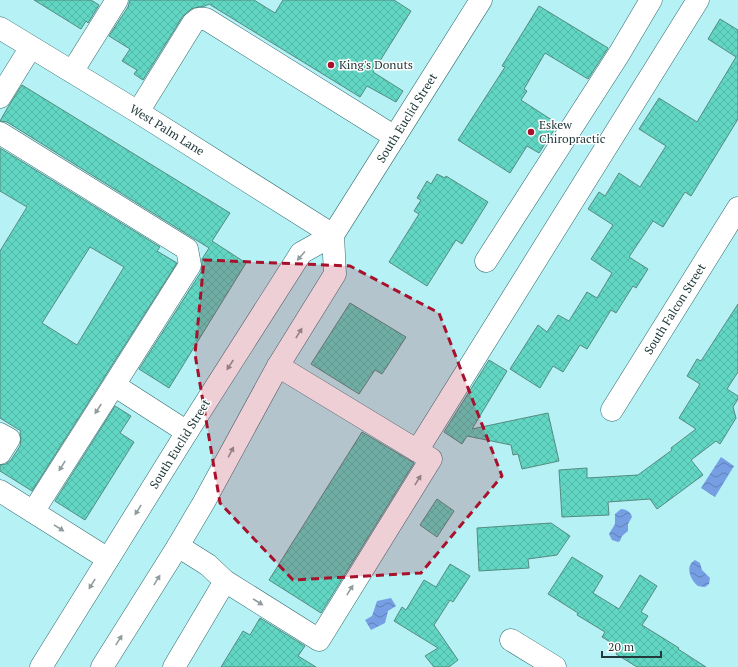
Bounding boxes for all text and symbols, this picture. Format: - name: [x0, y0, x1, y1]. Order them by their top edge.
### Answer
- place label: King's Donuts: [339, 57, 413, 72]
- marker: King's Donuts: [326, 60, 336, 70]
- street label: South Euclid Street: [373, 70, 440, 165]
- street label: West Palm Lane: [127, 101, 207, 158]
- place label: Eskew Chiropractic: [539, 117, 606, 146]
- marker: Eskew Chiropractic: [526, 127, 536, 137]
- one-way arrow: [296, 251, 305, 261]
- street label: South Falcon Street: [640, 260, 709, 357]
- one-way arrow: [295, 327, 302, 339]
- one-way arrow: [226, 359, 234, 370]
- street label: South Euclid Street: [146, 396, 213, 491]
- one-way arrow: [95, 403, 102, 415]
- one-way arrow: [228, 446, 234, 458]
- one-way arrow: [58, 461, 66, 471]
- one-way arrow: [414, 475, 422, 485]
- one-way arrow: [134, 505, 142, 515]
- one-way arrow: [54, 524, 64, 532]
- one-way arrow: [153, 575, 160, 586]
- one-way arrow: [88, 579, 96, 589]
- one-way arrow: [346, 584, 353, 596]
- one-way arrow: [253, 598, 263, 606]
- scale bar: [602, 633, 661, 659]
- one-way arrow: [115, 635, 123, 645]
- text: 20 m: [608, 639, 635, 654]

